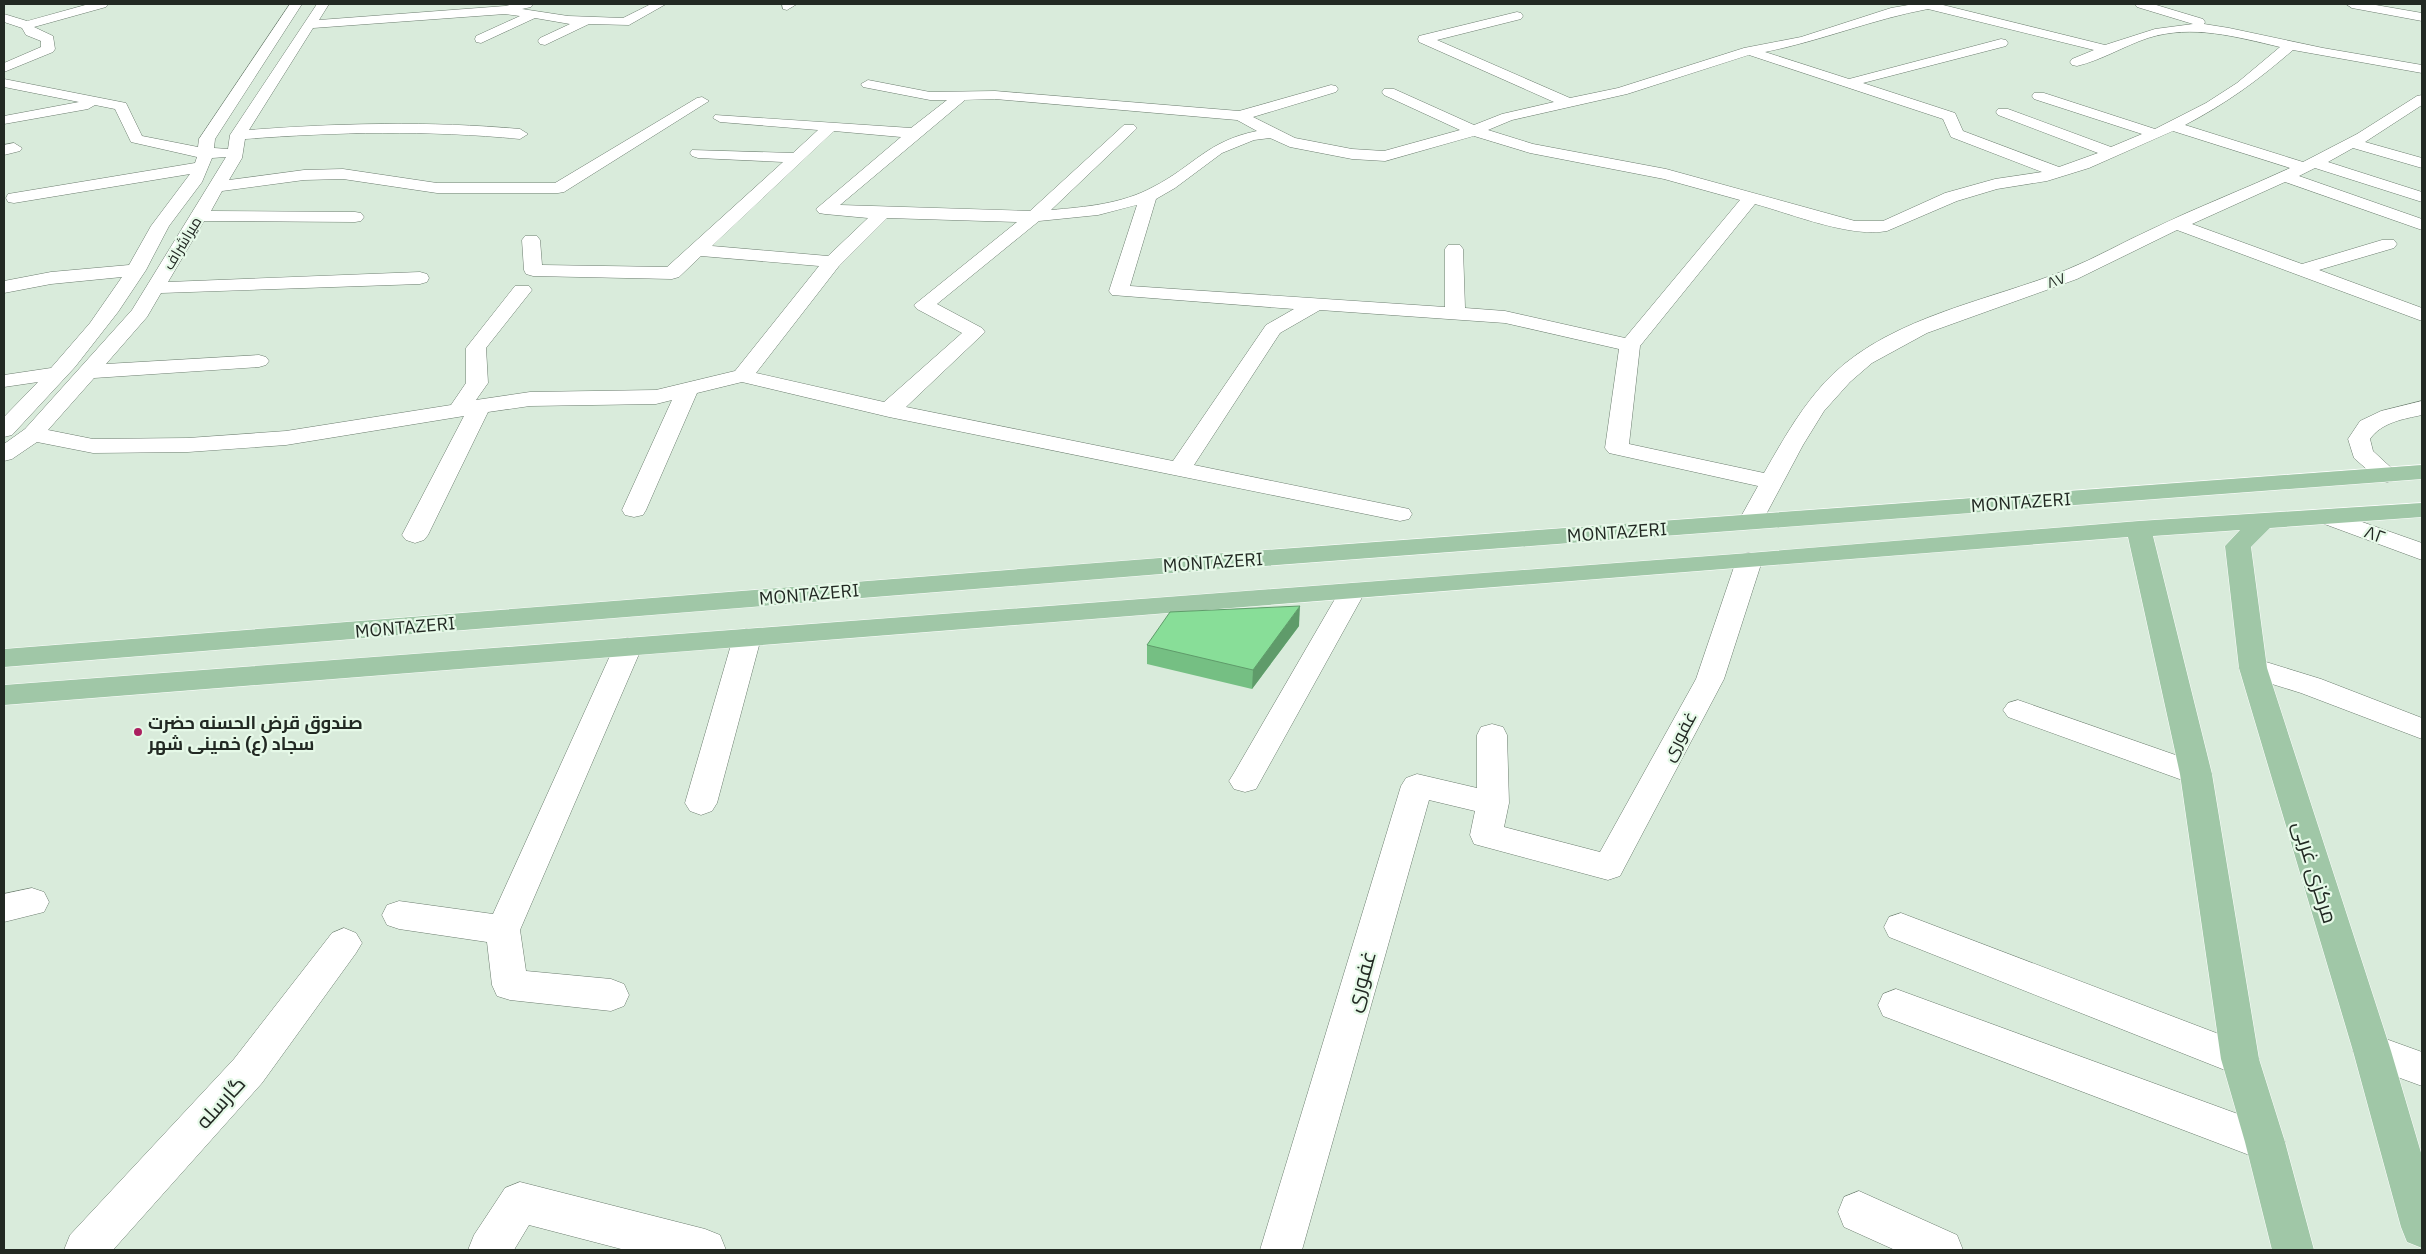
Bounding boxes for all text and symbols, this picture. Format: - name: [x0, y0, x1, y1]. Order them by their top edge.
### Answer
- street label: میراشراف: [159, 213, 205, 273]
- street label: ۸۷: [2044, 268, 2068, 292]
- street label: MONTAZERI: [1970, 487, 2072, 517]
- street label: MONTAZERI: [1566, 517, 1668, 547]
- street label: ۸۲: [2361, 520, 2389, 548]
- street label: MONTAZERI: [1162, 547, 1264, 577]
- street label: MONTAZERI: [758, 578, 860, 610]
- street label: MONTAZERI: [354, 611, 456, 643]
- street label: غفوری: [1656, 707, 1702, 765]
- place label: صندوق قرض الحسنه حضرت سجاد (ع) خمینی شهر: [147, 711, 363, 756]
- marker: صندوق قرض الحسنه حضرت سجاد (ع) خمینی شهر: [132, 726, 144, 738]
- street label: مرکزی غربی: [2287, 817, 2345, 927]
- street label: غفوری: [1338, 947, 1382, 1015]
- street label: گارسله: [189, 1070, 251, 1134]

